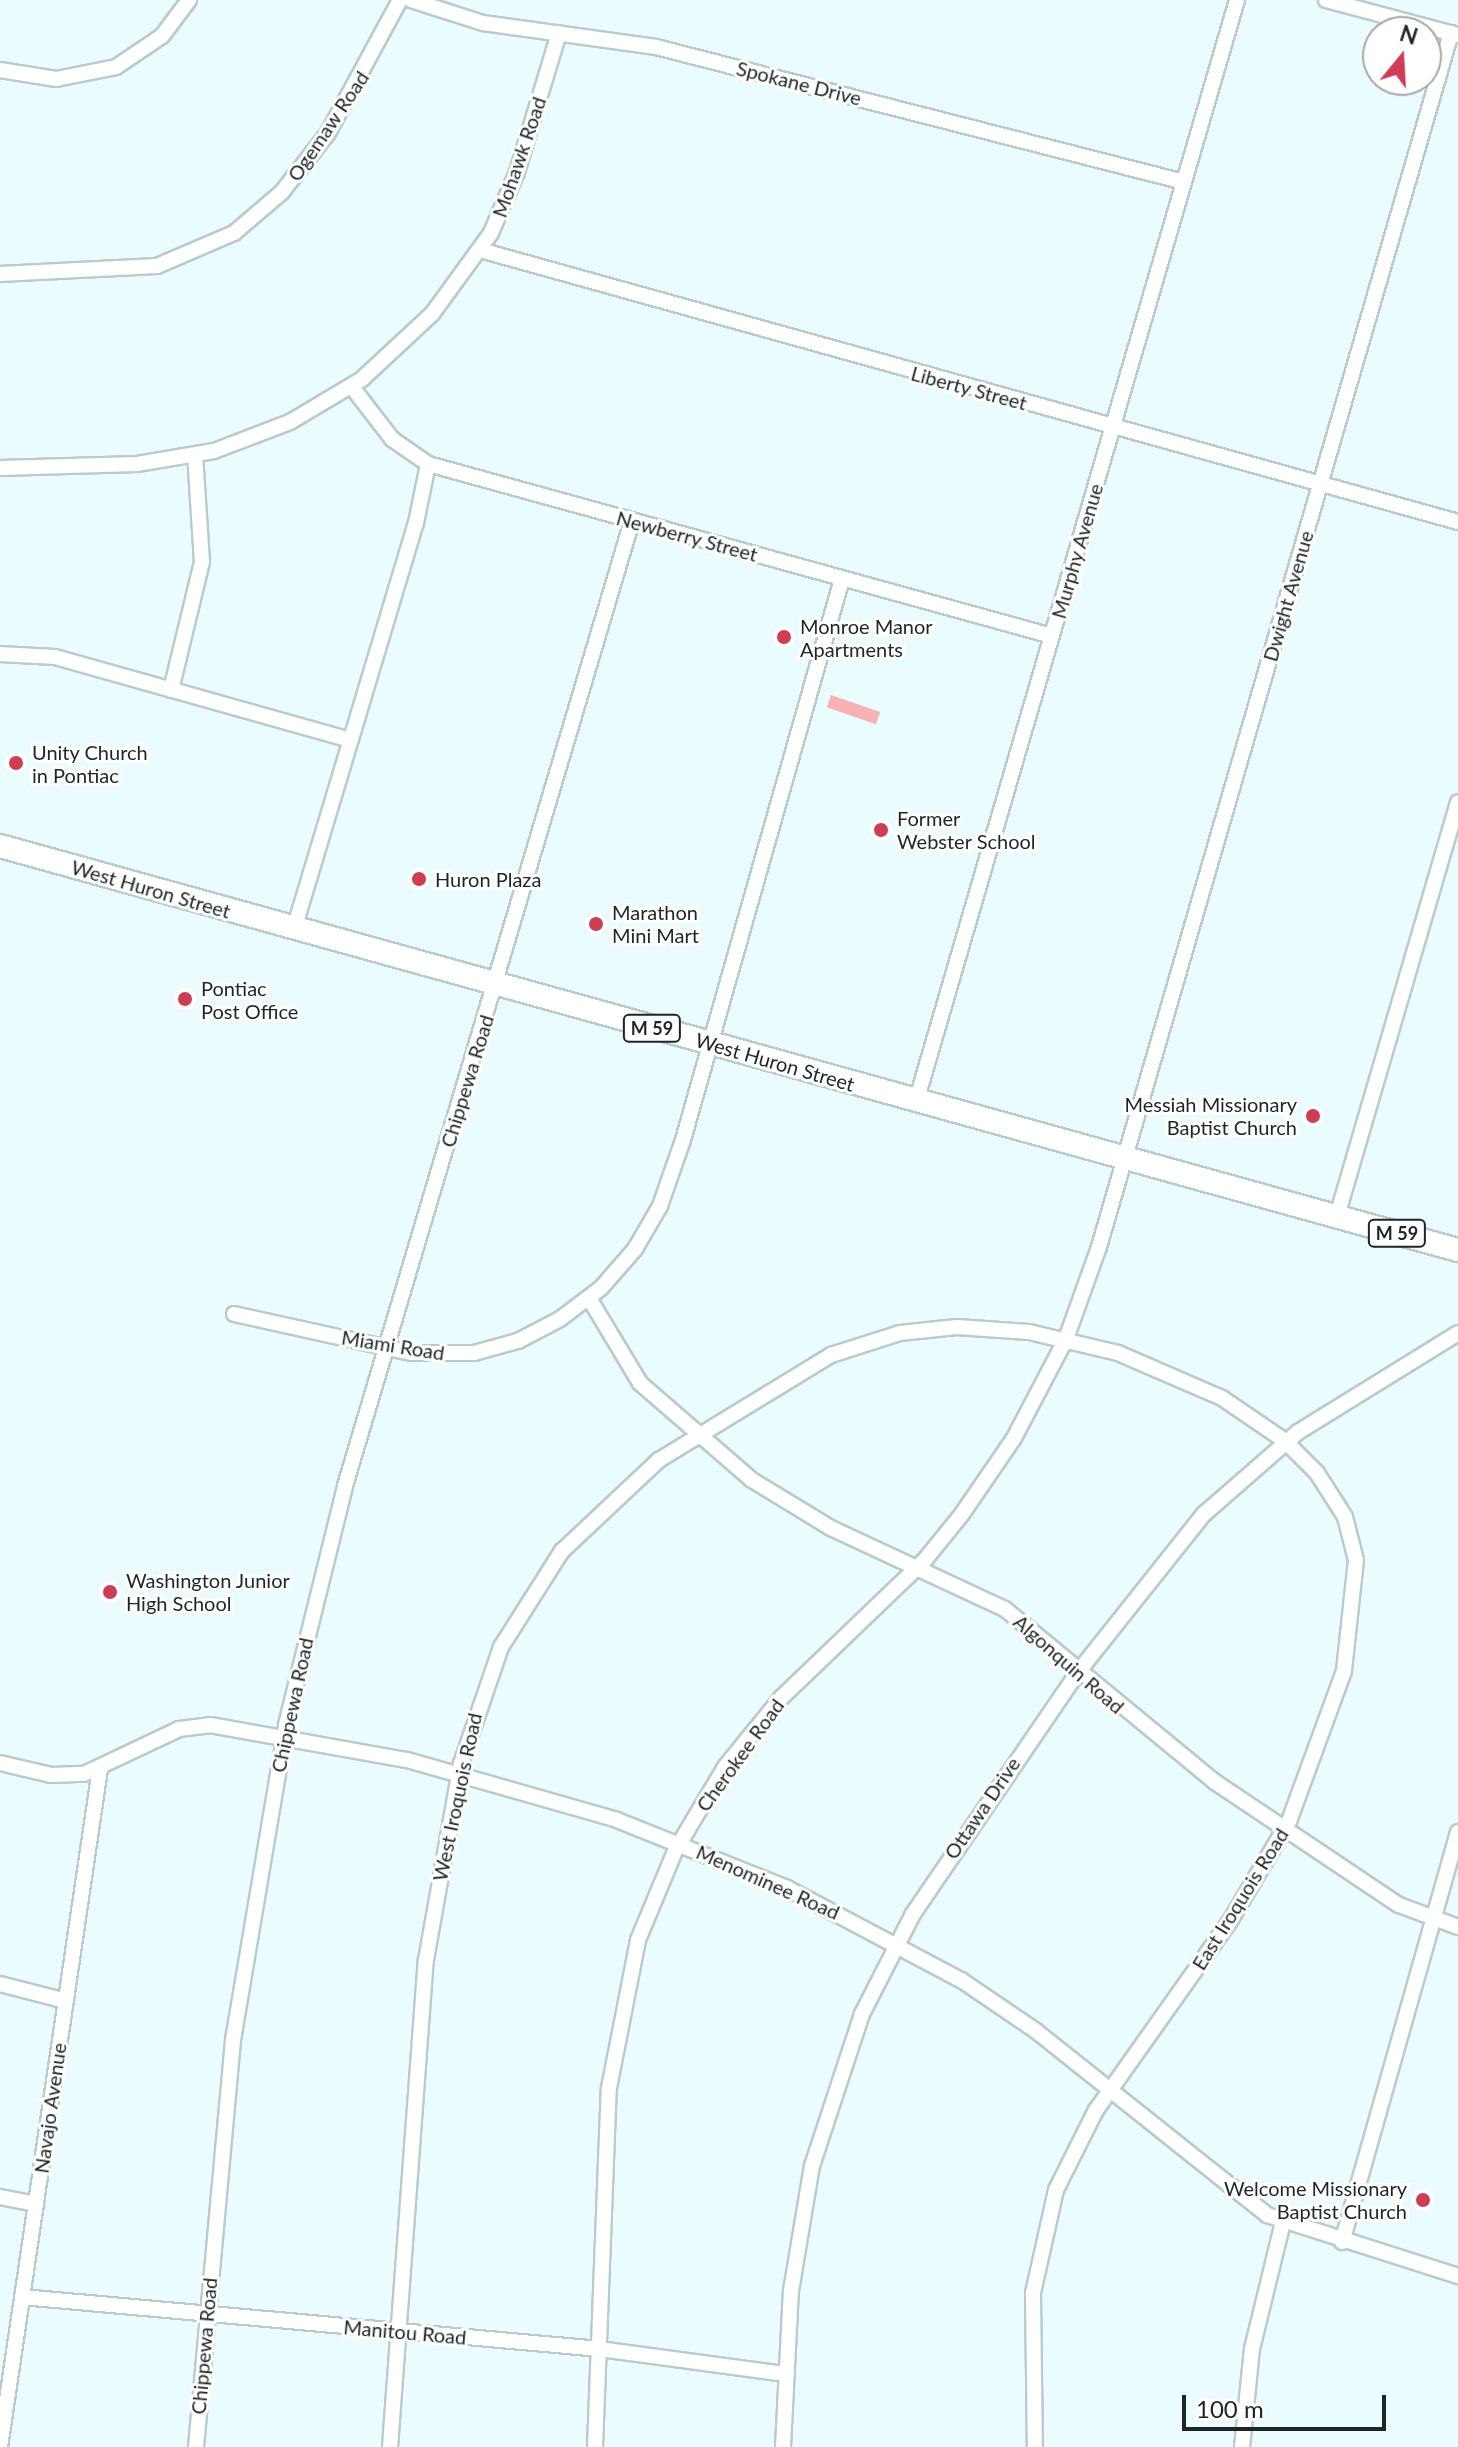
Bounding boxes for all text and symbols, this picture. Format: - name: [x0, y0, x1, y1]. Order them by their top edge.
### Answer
- north arrow: [1362, 16, 1442, 96]
- text: N: [1397, 19, 1421, 50]
- street label: Spokane Drive: [734, 56, 864, 110]
- street label: Ogemaw Road: [282, 66, 374, 186]
- street label: Mohawk Road: [487, 94, 551, 220]
- street label: Liberty Street: [908, 361, 1030, 415]
- street label: Murphy Avenue: [1046, 480, 1108, 622]
- street label: Newberry Street: [614, 506, 760, 566]
- street label: Dwight Avenue: [1258, 527, 1318, 665]
- place label: Monroe Manor Apartments: [800, 614, 933, 661]
- marker: Monroe Manor Apartments: [775, 628, 793, 646]
- place label: Unity Church in Pontiac: [32, 740, 148, 787]
- marker: Unity Church in Pontiac: [7, 754, 25, 772]
- place label: Former Webster School: [897, 806, 1036, 853]
- marker: Former Webster School: [872, 821, 890, 839]
- street label: West Huron Street: [69, 855, 233, 923]
- place label: Huron Plaza: [435, 867, 541, 891]
- marker: Huron Plaza: [410, 870, 428, 888]
- place label: Marathon Mini Mart: [612, 900, 699, 947]
- marker: Marathon Mini Mart: [587, 915, 605, 933]
- place label: Pontiac Post Office: [201, 976, 298, 1023]
- marker: Pontiac Post Office: [176, 990, 194, 1008]
- street label: Chippewa Road: [435, 1012, 499, 1150]
- road number: M 59: [622, 1014, 682, 1042]
- street label: West Huron Street: [693, 1028, 857, 1096]
- place label: Messiah Missionary Baptist Church: [1124, 1092, 1297, 1139]
- marker: Messiah Missionary Baptist Church: [1304, 1107, 1322, 1125]
- road number: M 59: [1367, 1219, 1427, 1247]
- street label: Miami Road: [340, 1325, 446, 1365]
- place label: Washington Junior High School: [126, 1568, 290, 1615]
- marker: Washington Junior High School: [101, 1583, 119, 1601]
- street label: Algonquin Road: [1009, 1609, 1129, 1719]
- street label: Chippewa Road: [266, 1635, 318, 1775]
- street label: Cherokee Road: [691, 1694, 789, 1816]
- street label: West Iroquois Road: [427, 1711, 487, 1883]
- street label: Ottawa Drive: [939, 1752, 1025, 1864]
- street label: East Iroquois Road: [1187, 1824, 1293, 1974]
- street label: Menominee Road: [693, 1840, 843, 1924]
- street label: Navajo Avenue: [29, 2041, 71, 2175]
- place label: Welcome Missionary Baptist Church: [1224, 2176, 1407, 2223]
- marker: Welcome Missionary Baptist Church: [1414, 2191, 1432, 2209]
- street label: Chippewa Road: [186, 2277, 222, 2415]
- street label: Manitou Road: [343, 2315, 467, 2349]
- scale bar: [1186, 2379, 1390, 2429]
- text: 100 m: [1196, 2394, 1264, 2423]

